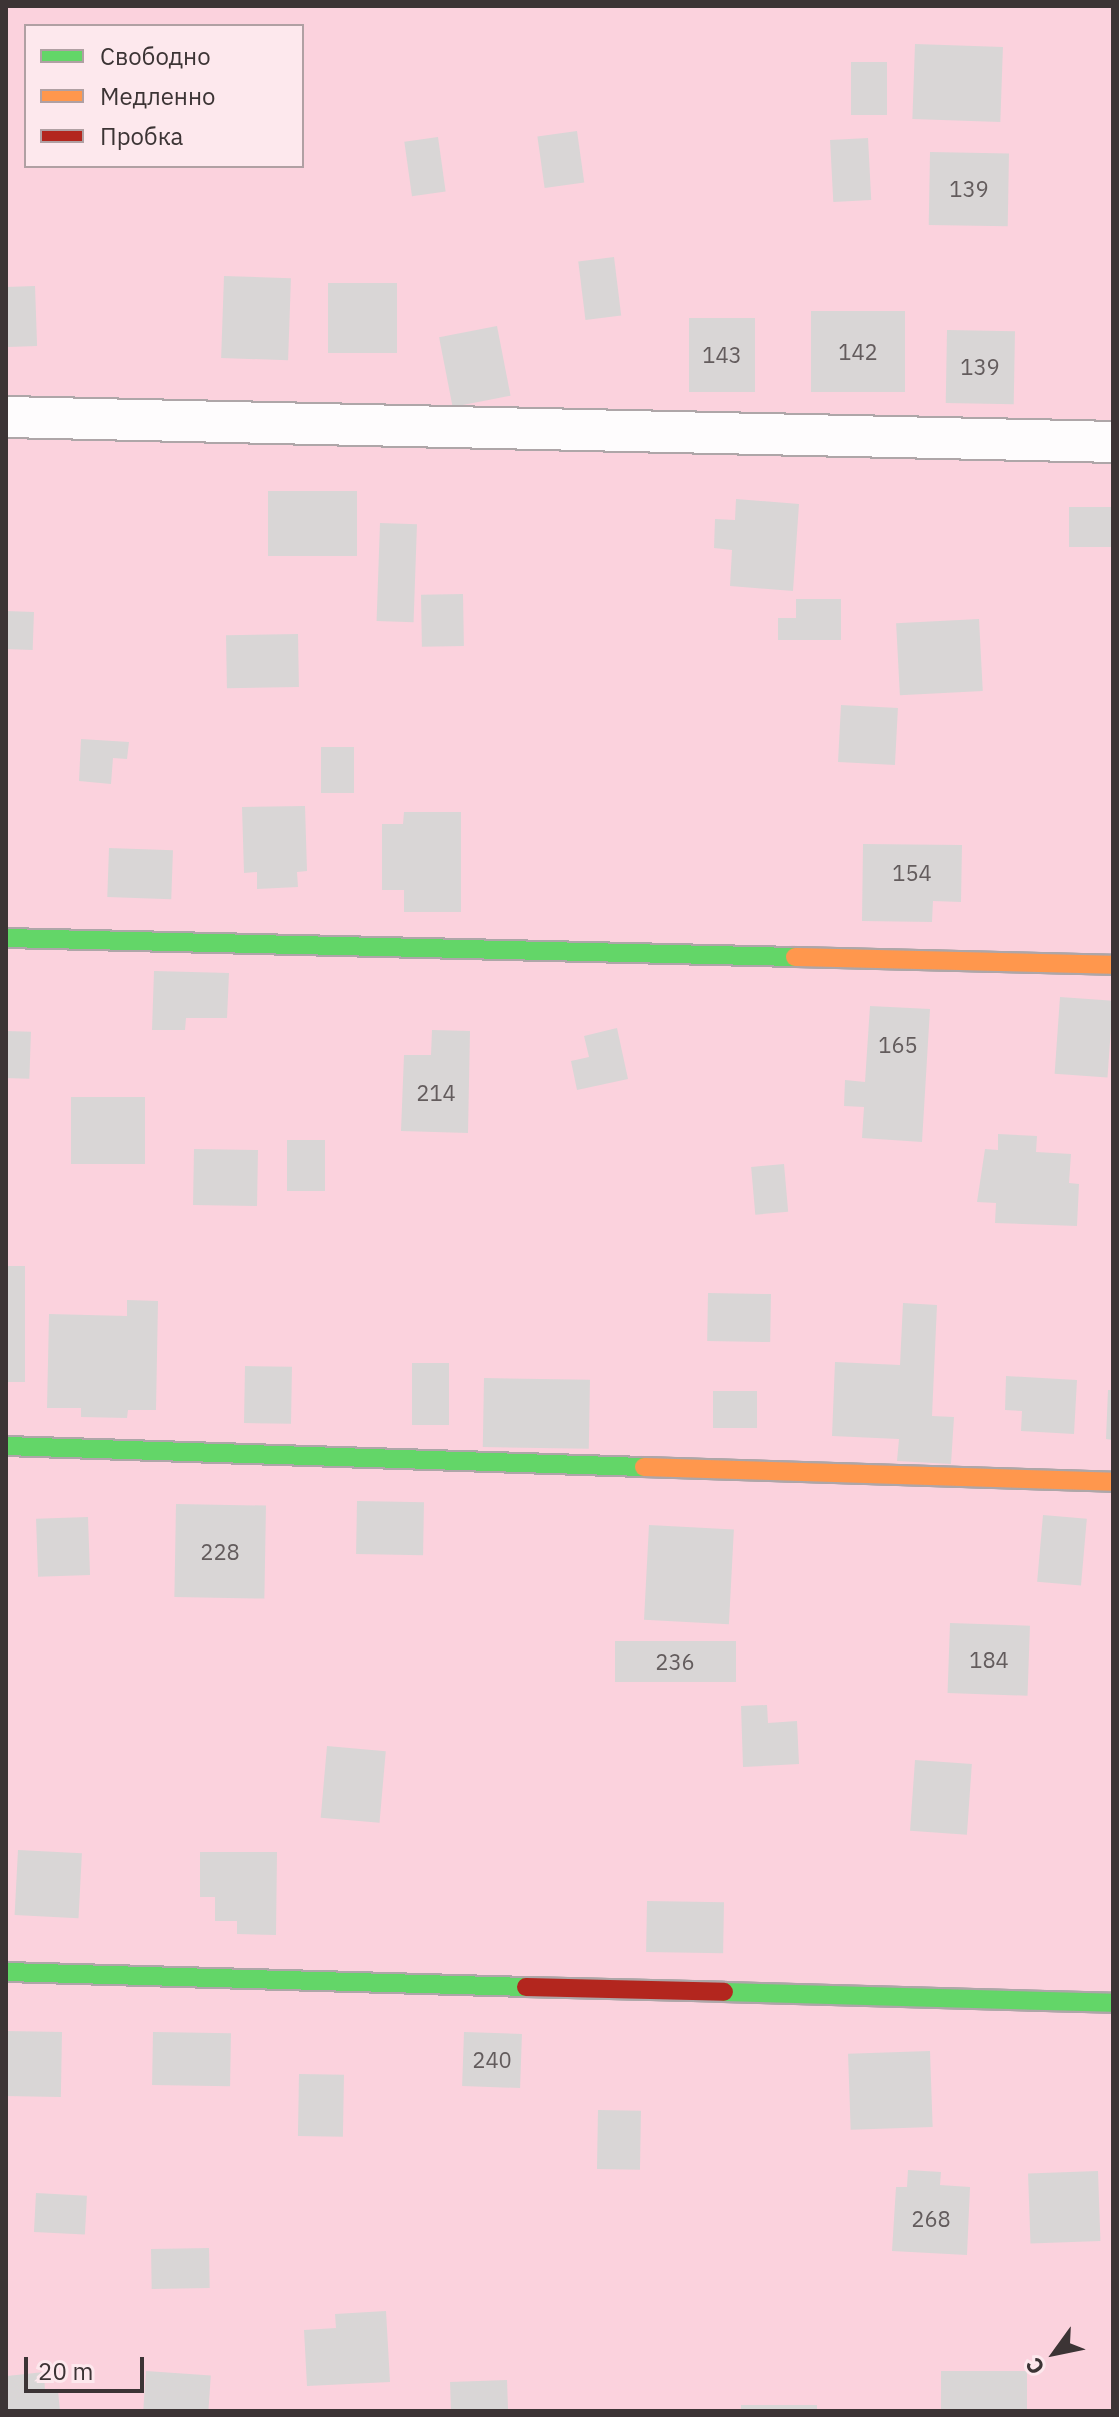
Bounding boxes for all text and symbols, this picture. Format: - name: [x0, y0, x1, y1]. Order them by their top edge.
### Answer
- legend: [24, 24, 304, 168]
- text: Свободно: [100, 40, 211, 72]
- text: Медленно: [100, 80, 216, 112]
- text: Пробка: [100, 120, 183, 152]
- house number: 139: [949, 176, 989, 202]
- house number: 142: [838, 339, 878, 365]
- house number: 143: [702, 342, 742, 368]
- house number: 139: [960, 354, 1000, 380]
- house number: 154: [892, 860, 932, 886]
- house number: 165: [878, 1032, 918, 1058]
- house number: 214: [416, 1080, 456, 1106]
- house number: 228: [200, 1539, 240, 1565]
- house number: 184: [969, 1647, 1009, 1673]
- house number: 236: [655, 1649, 695, 1675]
- house number: 240: [472, 2047, 512, 2073]
- house number: 268: [911, 2206, 951, 2232]
- north arrow: [1015, 2313, 1095, 2393]
- scale bar: [28, 2341, 148, 2391]
- text: С: [1018, 2352, 1051, 2380]
- text: 20 m: [38, 2355, 93, 2387]

